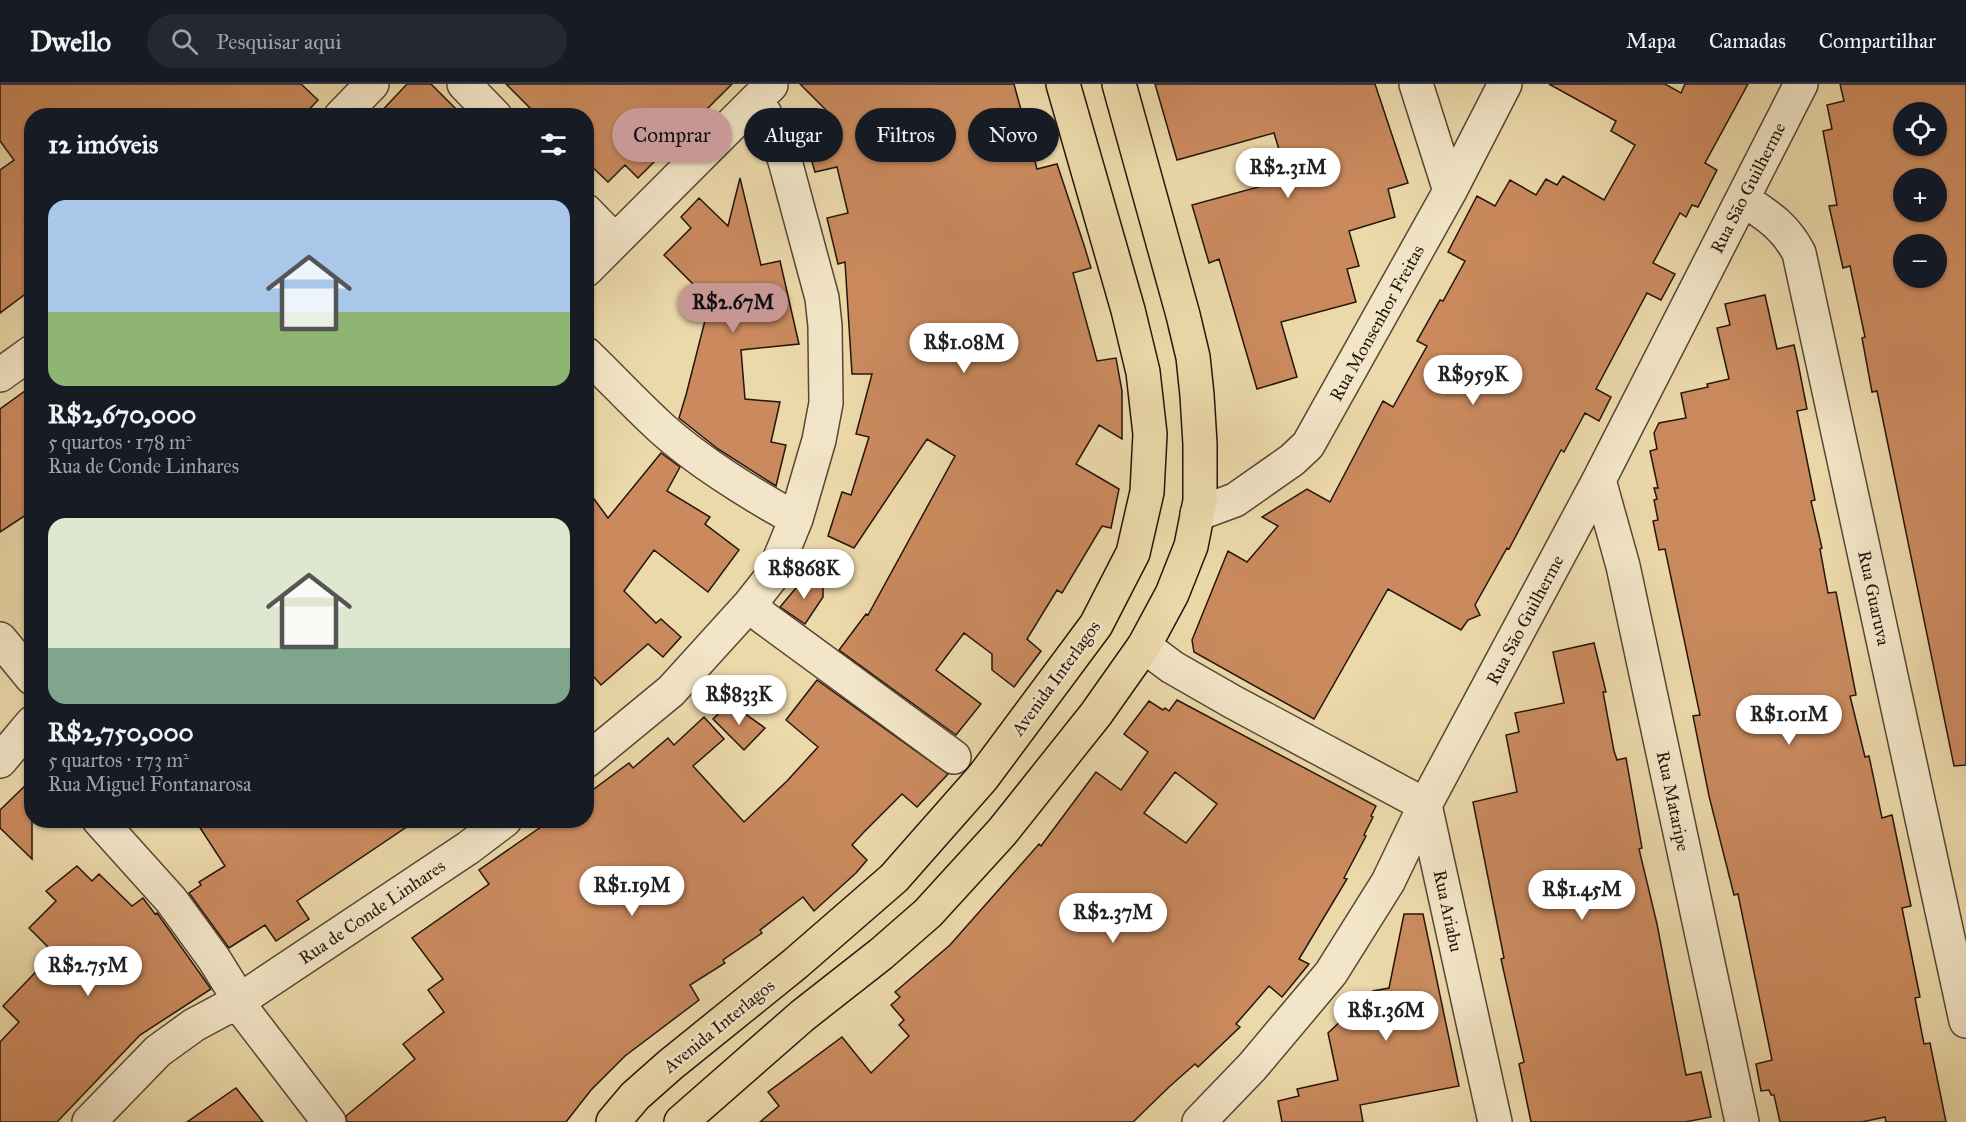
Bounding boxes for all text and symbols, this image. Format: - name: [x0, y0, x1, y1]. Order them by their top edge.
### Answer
- search box: [147, 14, 567, 68]
- text: Dwello: [30, 24, 111, 59]
- icon: search: [168, 25, 201, 58]
- text: Pesquisar aqui: [216, 28, 342, 55]
- text: Mapa: [1626, 28, 1676, 54]
- text: Camadas: [1709, 28, 1786, 54]
- text: Compartilhar: [1819, 28, 1936, 54]
- map controls: [1893, 102, 1947, 288]
- button: locate: [1893, 102, 1947, 156]
- chip: Comprar: [612, 108, 732, 162]
- chip: Alugar: [744, 108, 843, 162]
- chip: Filtros: [855, 108, 956, 162]
- chip: Novo: [968, 108, 1059, 162]
- street label: Rua São Guilherme: [1706, 119, 1790, 257]
- text: 12 imóveis: [48, 128, 158, 160]
- icon: filters: [537, 128, 570, 161]
- pin: R$2.31M: [1233, 148, 1343, 199]
- text: R$2.31M: [1249, 155, 1327, 179]
- button: +: [1893, 168, 1947, 222]
- button: −: [1893, 234, 1947, 288]
- icon: home: [255, 239, 363, 347]
- street label: Rua Monsenhor Freitas: [1325, 241, 1429, 405]
- pin: R$2.67M: [678, 283, 788, 334]
- text: R$2.67M: [692, 290, 774, 314]
- pin: R$1.08M: [909, 323, 1019, 374]
- text: R$1.08M: [923, 330, 1005, 354]
- pin: R$959K: [1424, 355, 1522, 406]
- text: R$959K: [1437, 362, 1509, 386]
- text: R$2,670,000: [48, 398, 196, 430]
- text: 5 quartos · 178 m²: [48, 430, 192, 454]
- text: Rua de Conde Linhares: [48, 454, 239, 478]
- pin: R$868K: [755, 549, 853, 600]
- street label: Rua Guaruva: [1853, 549, 1895, 648]
- street label: Rua São Guilherme: [1481, 551, 1569, 689]
- text: R$868K: [768, 556, 840, 580]
- icon: home: [255, 557, 363, 665]
- street label: Avenida Interlagos: [1006, 616, 1106, 741]
- pin: R$833K: [690, 675, 788, 726]
- text: R$833K: [706, 682, 772, 706]
- pin: R$1.01M: [1734, 695, 1844, 746]
- text: R$1.01M: [1750, 702, 1828, 726]
- text: R$2,750,000: [48, 716, 194, 748]
- text: 5 quartos · 173 m²: [48, 748, 189, 772]
- street label: Rua Mataripe: [1652, 749, 1694, 853]
- text: Rua Miguel Fontanarosa: [48, 772, 251, 796]
- street label: Rua de Conde Linhares: [295, 855, 449, 969]
- pin: R$1.19M: [577, 866, 687, 917]
- street label: Rua Ariabu: [1429, 868, 1467, 954]
- pin: R$1.45M: [1527, 870, 1637, 921]
- text: R$1.19M: [593, 873, 671, 897]
- text: R$1.45M: [1542, 877, 1622, 901]
- pin: R$2.37M: [1058, 893, 1168, 944]
- text: R$2.37M: [1073, 900, 1153, 924]
- pin: R$2.75M: [33, 946, 143, 997]
- text: R$2.75M: [48, 953, 128, 977]
- street label: Avenida Interlagos: [658, 974, 780, 1079]
- pin: R$1.36M: [1331, 991, 1441, 1042]
- text: R$1.36M: [1347, 998, 1425, 1022]

